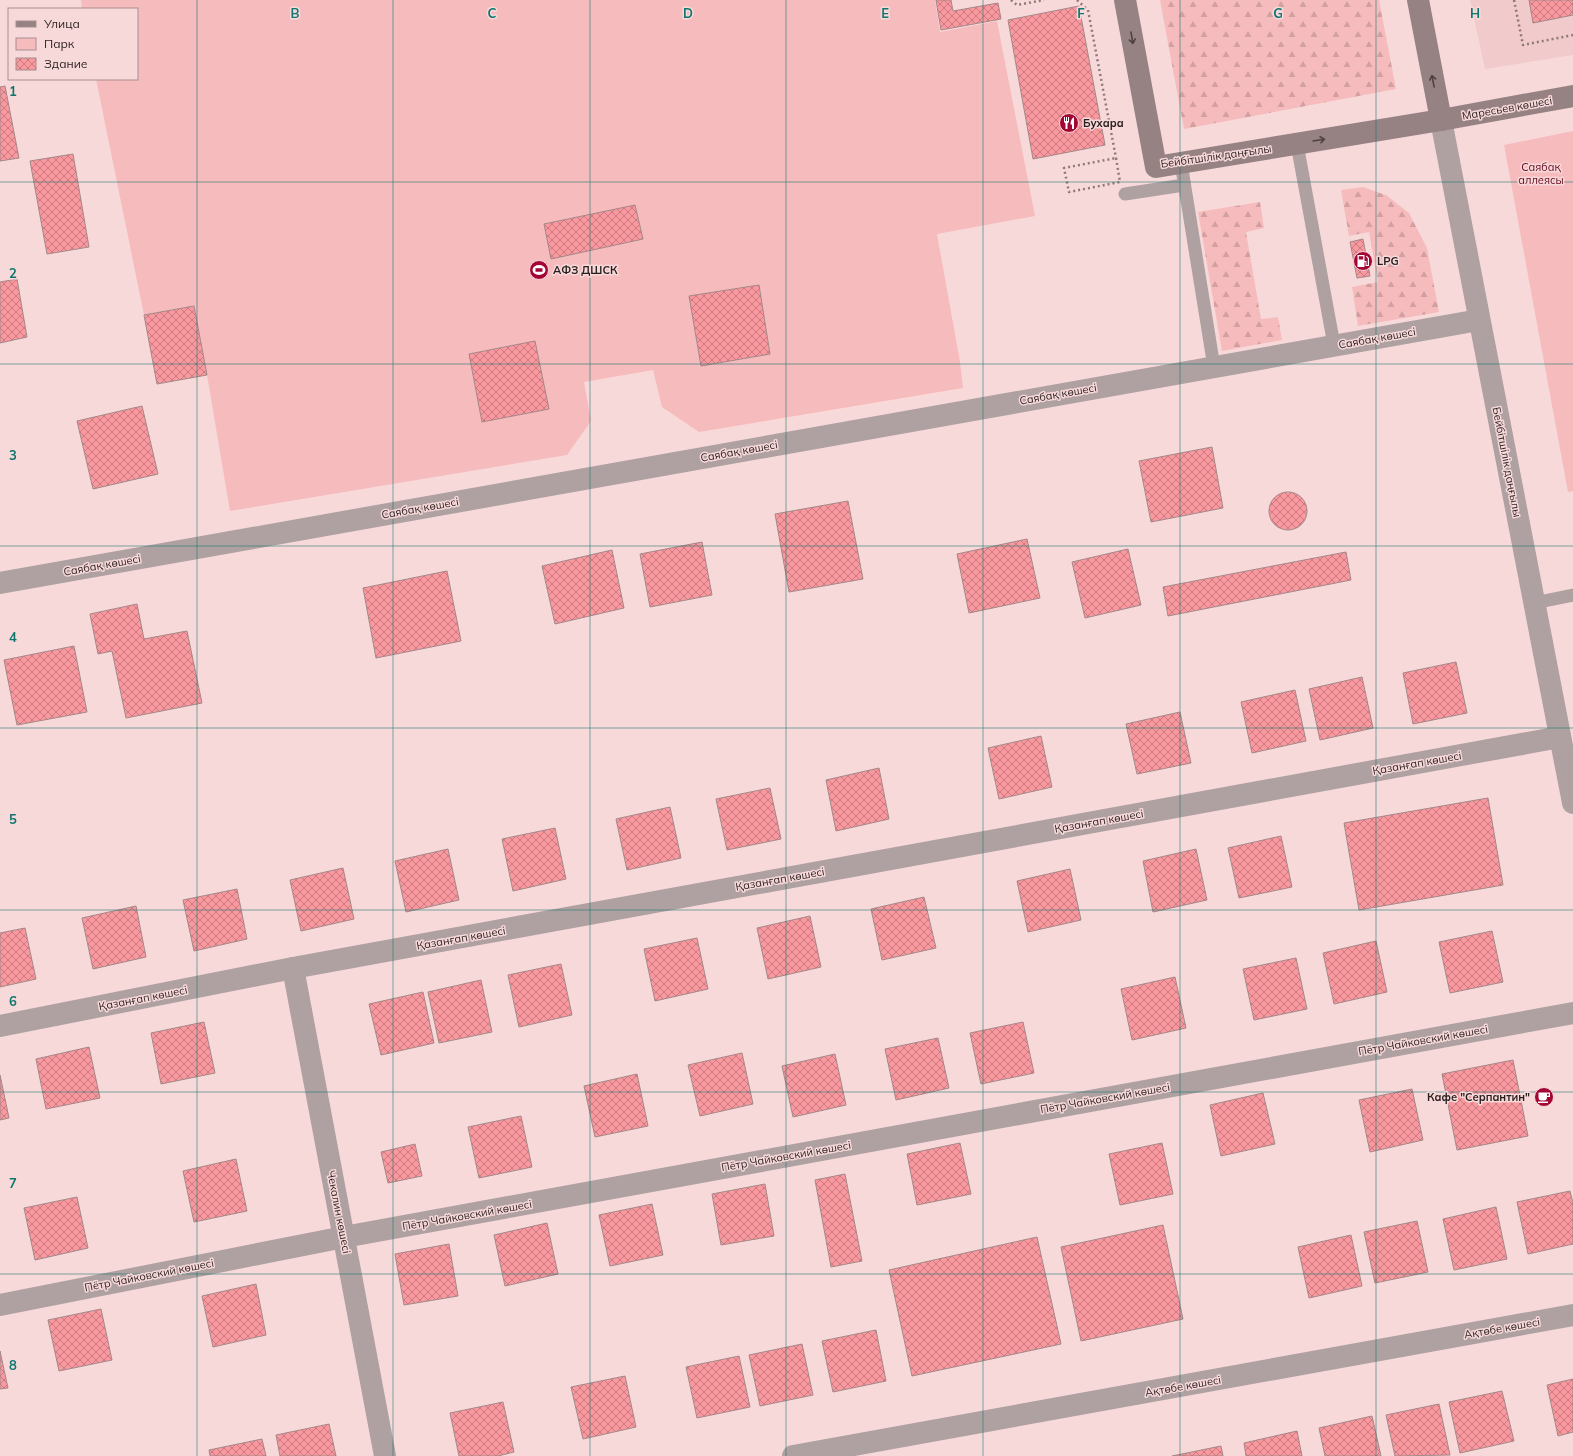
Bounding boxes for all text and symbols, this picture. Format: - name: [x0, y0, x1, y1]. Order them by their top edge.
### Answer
- text: B: [291, 5, 300, 21]
- text: C: [488, 5, 497, 21]
- text: D: [683, 5, 693, 21]
- text: E: [881, 5, 889, 21]
- text: F: [1077, 5, 1085, 21]
- text: G: [1273, 5, 1283, 21]
- text: H: [1470, 5, 1480, 21]
- legend: [8, 8, 138, 80]
- text: Улица: [43, 16, 80, 31]
- one-way arrow: [1129, 31, 1137, 44]
- text: Парк: [44, 36, 75, 51]
- text: Здание: [44, 56, 88, 71]
- one-way arrow: [1429, 75, 1437, 88]
- text: 1: [9, 83, 17, 99]
- street label: Маресьев көшесі: [1461, 93, 1553, 123]
- restaurant icon: Бухара: [1058, 112, 1080, 134]
- place label: Бухара: [1083, 116, 1124, 130]
- one-way arrow: [1312, 136, 1325, 144]
- street label: Бейбітшілік даңғылы: [1160, 141, 1272, 171]
- park label: Саябақ аллеясы: [1518, 160, 1564, 187]
- fuel station icon: LPG: [1352, 250, 1374, 272]
- place label: LPG: [1377, 254, 1399, 268]
- sports icon: АФЗ ДШСК: [528, 259, 550, 281]
- place label: АФЗ ДШСК: [553, 263, 618, 277]
- text: 2: [9, 265, 17, 281]
- street label: Саябақ көшесі: [1337, 324, 1417, 352]
- street label: Саябақ көшесі: [1018, 380, 1098, 408]
- street label: Бейбітшілік даңғылы: [1489, 406, 1525, 518]
- street label: Саябақ көшесі: [699, 437, 779, 465]
- text: 3: [9, 447, 17, 463]
- street label: Саябақ көшесі: [380, 494, 460, 522]
- street label: Саябақ көшесі: [62, 551, 142, 579]
- text: 4: [9, 629, 17, 645]
- street label: Қазанғап көшесі: [1371, 748, 1463, 778]
- street label: Қазанғап көшесі: [1053, 806, 1145, 836]
- text: 5: [9, 811, 17, 827]
- street label: Қазанғап көшесі: [734, 864, 826, 894]
- street label: Қазанғап көшесі: [415, 923, 507, 953]
- street label: Қазанғап көшесі: [97, 983, 189, 1013]
- text: 6: [9, 993, 17, 1009]
- street label: Пётр Чайковский көшесі: [1357, 1022, 1489, 1058]
- street label: Пётр Чайковский көшесі: [1039, 1080, 1171, 1116]
- cafe icon: Кафе "Серпантин": [1533, 1086, 1555, 1108]
- place label: Кафе "Серпантин": [1427, 1090, 1530, 1104]
- street label: Пётр Чайковский көшесі: [720, 1138, 852, 1174]
- street label: Чекалин көшесі: [324, 1169, 354, 1255]
- text: 7: [9, 1175, 17, 1191]
- street label: Пётр Чайковский көшесі: [401, 1197, 533, 1233]
- street label: Пётр Чайковский көшесі: [83, 1256, 215, 1294]
- street label: Ақтөбе көшесі: [1463, 1314, 1541, 1342]
- text: 8: [9, 1357, 17, 1373]
- street label: Ақтөбе көшесі: [1144, 1372, 1222, 1400]

